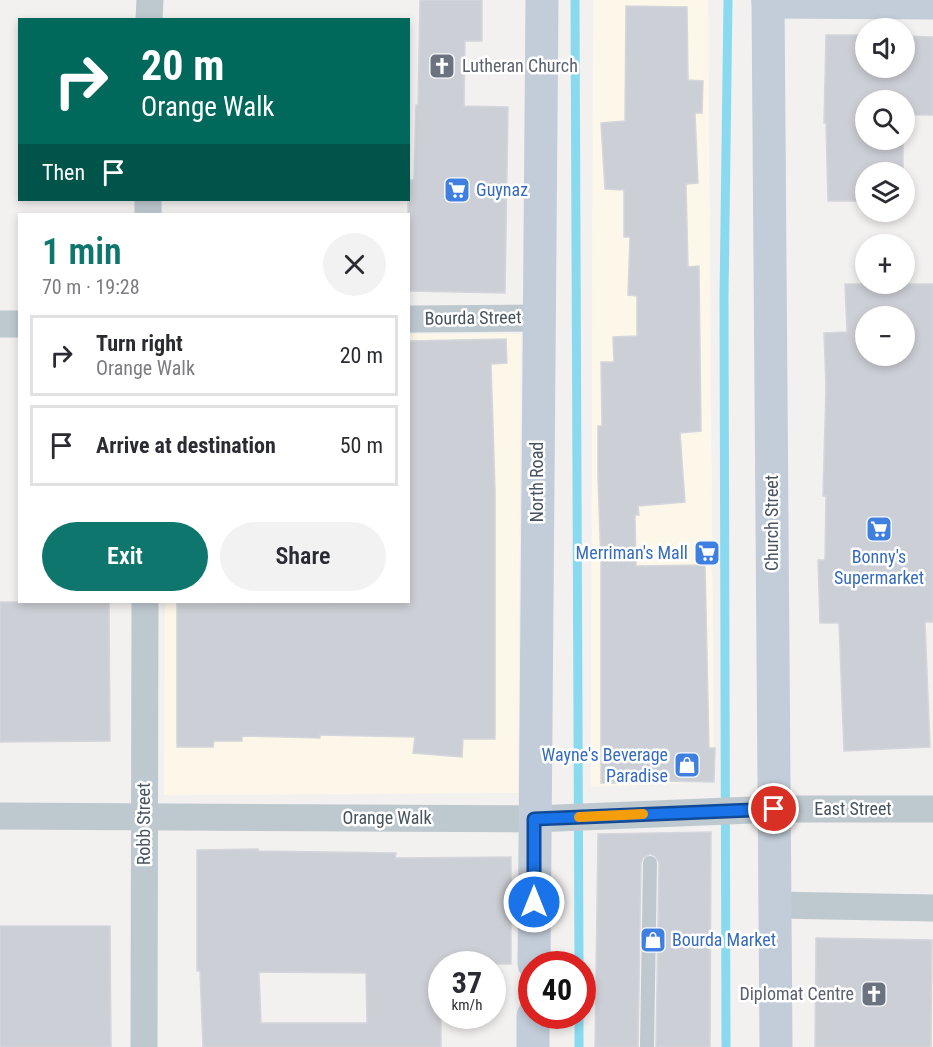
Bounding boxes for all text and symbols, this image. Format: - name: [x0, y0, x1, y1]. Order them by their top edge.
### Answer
- map controls: [855, 18, 915, 366]
- button: sound: [855, 18, 915, 78]
- text: 20 m: [141, 41, 224, 90]
- icon: right: [42, 42, 120, 120]
- church icon: Lutheran Church: [427, 51, 457, 81]
- place label: Lutheran Church: [462, 55, 578, 76]
- button: search: [855, 90, 915, 150]
- text: Orange Walk: [141, 91, 275, 123]
- icon: arrive: [97, 156, 130, 189]
- text: Then: [42, 160, 85, 185]
- button: layers: [855, 162, 915, 222]
- supermarket icon: Guynaz: [442, 175, 472, 205]
- place label: Guynaz: [476, 179, 528, 200]
- text: 1 min: [42, 231, 122, 273]
- button: close: [323, 233, 386, 296]
- button: +: [855, 234, 915, 294]
- text: 70 m · 19:28: [42, 275, 140, 299]
- street label: Bourda Street: [424, 306, 522, 329]
- button: −: [855, 306, 915, 366]
- text: Turn right: [96, 331, 183, 356]
- icon: right: [45, 339, 78, 372]
- text: 20 m: [340, 343, 383, 368]
- text: Orange Walk: [96, 356, 195, 380]
- icon: arrive: [45, 429, 78, 462]
- text: Arrive at destination: [96, 433, 276, 458]
- text: 50 m: [340, 433, 383, 458]
- street label: North Road: [526, 442, 547, 522]
- street label: Church Street: [761, 475, 782, 571]
- supermarket icon: Bonny's Supermarket: [864, 514, 894, 544]
- button: Exit: [42, 522, 208, 591]
- button: Share: [220, 522, 386, 591]
- supermarket icon: Merriman's Mall: [692, 538, 722, 568]
- place label: Merriman's Mall: [576, 542, 688, 563]
- place label: Bonny's Supermarket: [834, 546, 924, 588]
- place label: Wayne's Beverage Paradise: [542, 744, 668, 786]
- shop icon: Wayne's Beverage Paradise: [672, 750, 702, 780]
- street label: Robb Street: [133, 783, 154, 865]
- pin: [748, 783, 799, 834]
- icon: arrive: [757, 792, 790, 825]
- street label: East Street: [814, 798, 892, 819]
- street label: Orange Walk: [342, 807, 432, 828]
- position arrow: [502, 870, 566, 934]
- shop icon: Bourda Market: [638, 925, 668, 955]
- place label: Bourda Market: [672, 929, 776, 950]
- speed limit sign: 40: [518, 951, 596, 1029]
- text: 37: [452, 965, 482, 1000]
- church icon: Diplomat Centre: [859, 979, 889, 1009]
- place label: Diplomat Centre: [739, 983, 854, 1004]
- text: km/h: [452, 996, 482, 1014]

